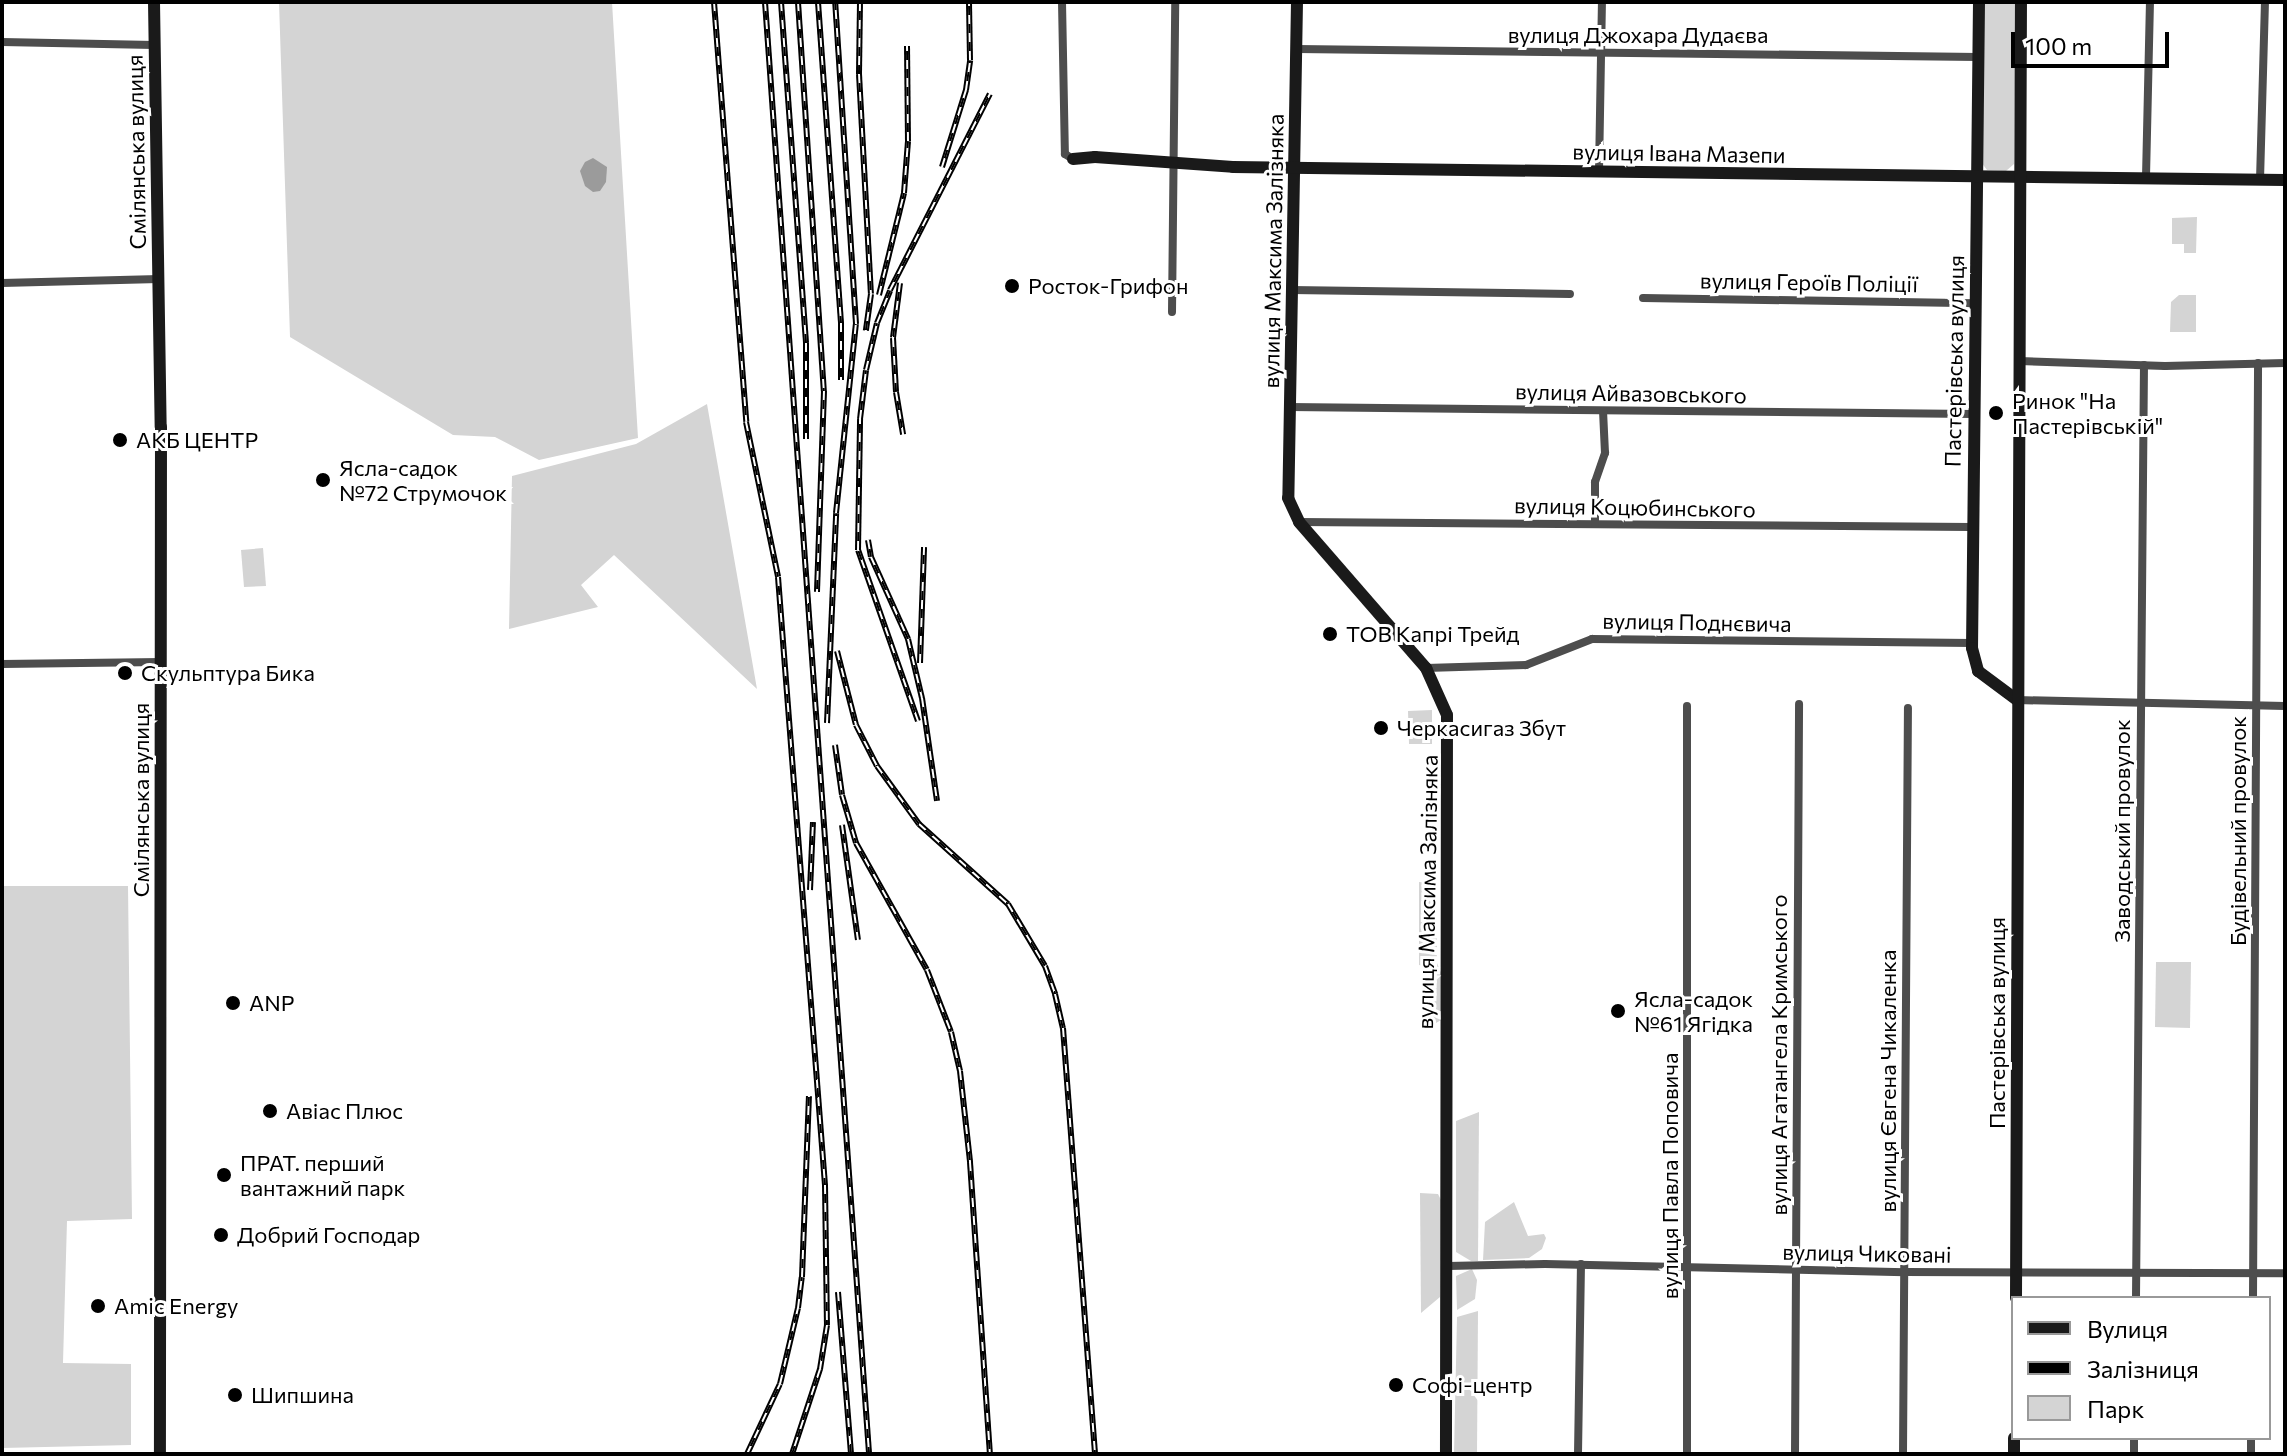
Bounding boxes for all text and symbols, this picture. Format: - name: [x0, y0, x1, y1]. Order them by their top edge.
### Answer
- scale bar: [2015, 16, 2173, 66]
- street label: вулиця Джохара Дудаєва: [1508, 22, 1768, 48]
- text: 100 m: [2025, 31, 2092, 60]
- street label: Смілянська вулиця: [121, 54, 151, 250]
- street label: вулиця Максима Залізняка: [1257, 113, 1289, 389]
- street label: вулиця Івана Мазепи: [1572, 138, 1786, 168]
- street label: Пастерівська вулиця: [1939, 255, 1969, 467]
- street label: вулиця Героїв Поліції: [1700, 267, 1918, 297]
- place label: Росток-Грифон: [1028, 273, 1188, 299]
- marker: Росток-Грифон: [1003, 277, 1021, 295]
- street label: вулиця Айвазовського: [1515, 378, 1747, 408]
- place label: Ринок "На Пастерівській": [2012, 387, 2163, 438]
- marker: Ринок "На Пастерівській": [1987, 404, 2005, 422]
- place label: АКБ ЦЕНТР: [136, 427, 258, 453]
- marker: АКБ ЦЕНТР: [111, 431, 129, 449]
- place label: Ясла-садок №72 Струмочок: [339, 454, 507, 506]
- marker: Ясла-садок №72 Струмочок: [314, 471, 332, 489]
- street label: вулиця Коцюбинського: [1514, 492, 1756, 522]
- street label: вулиця Поднєвича: [1602, 607, 1792, 637]
- place label: ТОВ Капрі Трейд: [1346, 621, 1519, 647]
- marker: ТОВ Капрі Трейд: [1321, 625, 1339, 643]
- place label: Cкульптура Бика: [141, 660, 315, 686]
- marker: Cкульптура Бика: [116, 664, 134, 682]
- street label: Смілянська вулиця: [128, 703, 154, 897]
- place label: Черкасигаз Збут: [1397, 715, 1566, 741]
- street label: Будівельний провулок: [2225, 716, 2251, 946]
- marker: Черкасигаз Збут: [1372, 719, 1390, 737]
- street label: Заводський провулок: [2109, 719, 2135, 943]
- street label: вулиця Максима Залізняка: [1411, 754, 1443, 1030]
- street label: вулиця Агатангела Кримського: [1766, 894, 1792, 1216]
- street label: Пастерівська вулиця: [1984, 917, 2010, 1129]
- street label: вулиця Євгена Чикаленка: [1875, 950, 1901, 1212]
- place label: Ясла-садок №61 Ягідка: [1634, 985, 1753, 1036]
- place label: ANP: [249, 990, 295, 1016]
- marker: ANP: [224, 994, 242, 1012]
- marker: Ясла-садок №61 Ягідка: [1609, 1002, 1627, 1020]
- street label: вулиця Павла Поповича: [1657, 1053, 1683, 1299]
- place label: Авіас Плюс: [286, 1098, 403, 1124]
- marker: Авіас Плюс: [261, 1102, 279, 1120]
- place label: ПРАТ. перший вантажний парк: [240, 1149, 405, 1200]
- marker: ПРАТ. перший вантажний парк: [215, 1166, 233, 1184]
- place label: Добрий Господар: [237, 1222, 420, 1248]
- marker: Добрий Господар: [212, 1226, 230, 1244]
- street label: вулиця Чиковані: [1782, 1238, 1952, 1268]
- place label: Amic Energy: [114, 1293, 238, 1319]
- legend: [2011, 1296, 2271, 1440]
- marker: Amic Energy: [89, 1297, 107, 1315]
- text: Вулиця: [2087, 1314, 2168, 1343]
- text: Залізниця: [2087, 1354, 2199, 1383]
- place label: Софі-центр: [1412, 1372, 1533, 1398]
- marker: Софі-центр: [1387, 1376, 1405, 1394]
- place label: Шипшина: [251, 1382, 354, 1408]
- marker: Шипшина: [226, 1386, 244, 1404]
- text: Парк: [2087, 1394, 2144, 1423]

